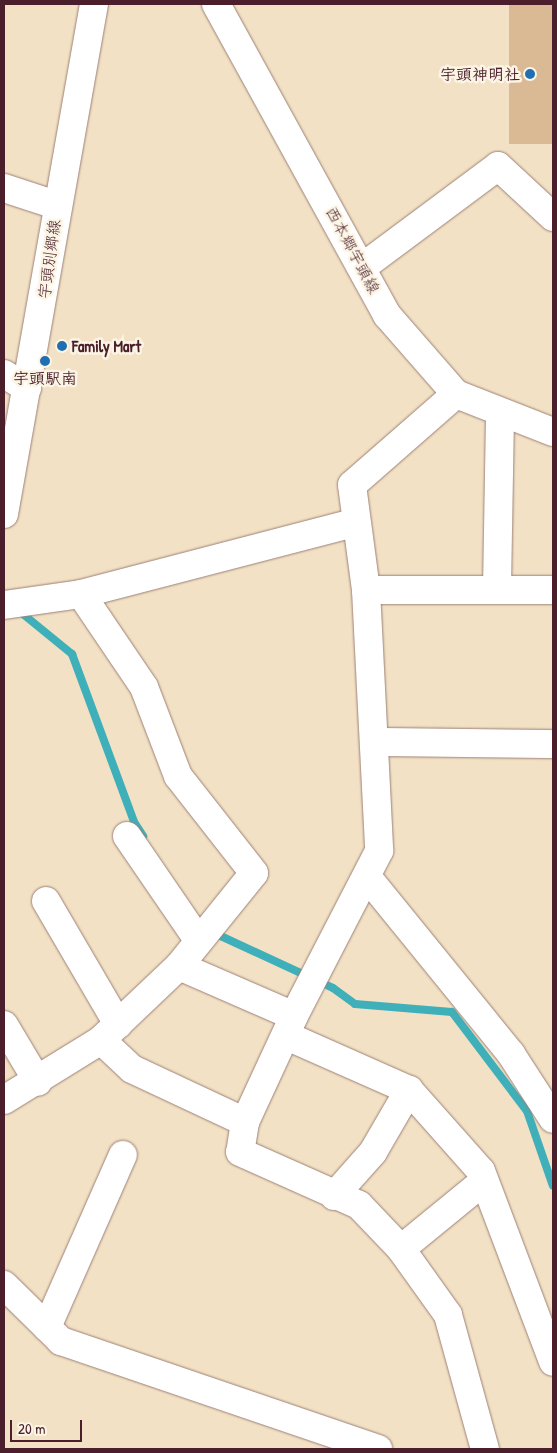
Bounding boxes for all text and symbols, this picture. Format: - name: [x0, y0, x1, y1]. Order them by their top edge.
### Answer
- place label: 宇頭神明社: [440, 64, 520, 84]
- marker: 宇頭神明社: [524, 68, 536, 80]
- street label: 西本郷宇頭線: [322, 203, 384, 297]
- street label: 宇頭別郷線: [34, 218, 64, 300]
- place label: Family Mart: [72, 336, 141, 356]
- marker: Family Mart: [56, 340, 68, 352]
- marker: 宇頭駅南: [39, 355, 51, 367]
- place label: 宇頭駅南: [13, 368, 77, 388]
- scale bar: [12, 1410, 85, 1442]
- text: 20 m: [18, 1418, 45, 1439]

